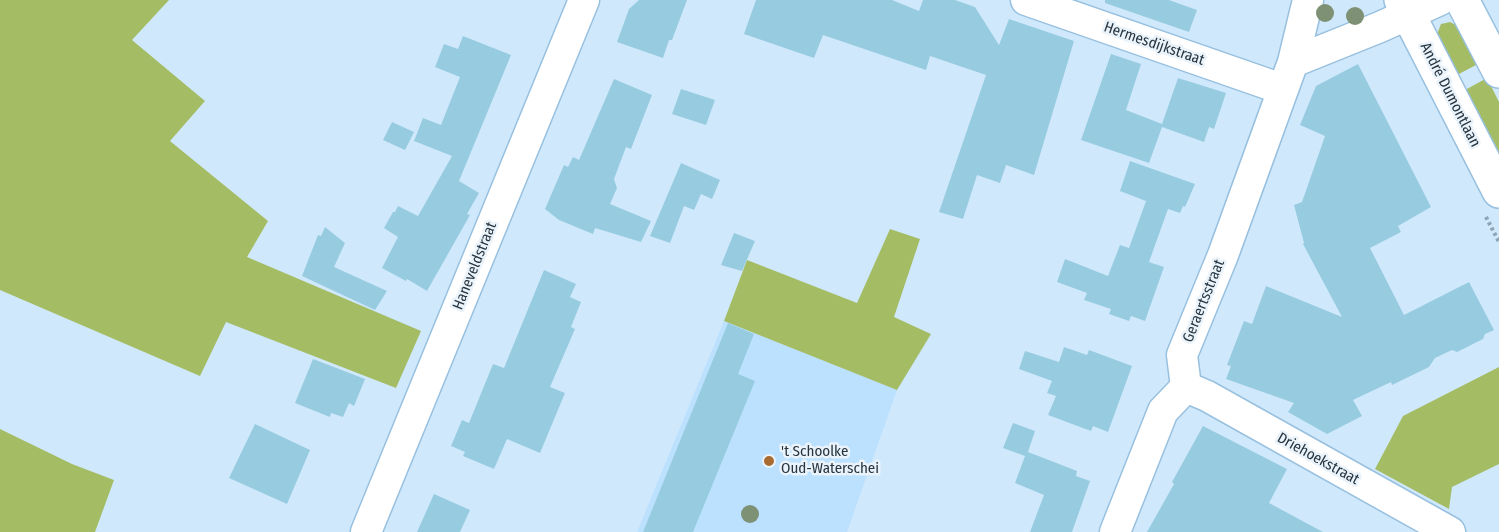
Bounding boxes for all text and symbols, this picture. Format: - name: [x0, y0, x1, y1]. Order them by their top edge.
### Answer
- street label: Hermesdijkstraat: [1101, 18, 1207, 70]
- street label: André Dumontlaan: [1416, 40, 1484, 150]
- street label: Haneveldstraat: [449, 219, 501, 313]
- street label: Geraertsstraat: [1179, 257, 1229, 345]
- street label: Driehoekstraat: [1274, 429, 1362, 489]
- place label: 't Schoolke Oud-Waterschei: [781, 443, 879, 478]
- marker: 't Schoolke Oud-Waterschei: [762, 454, 776, 468]

